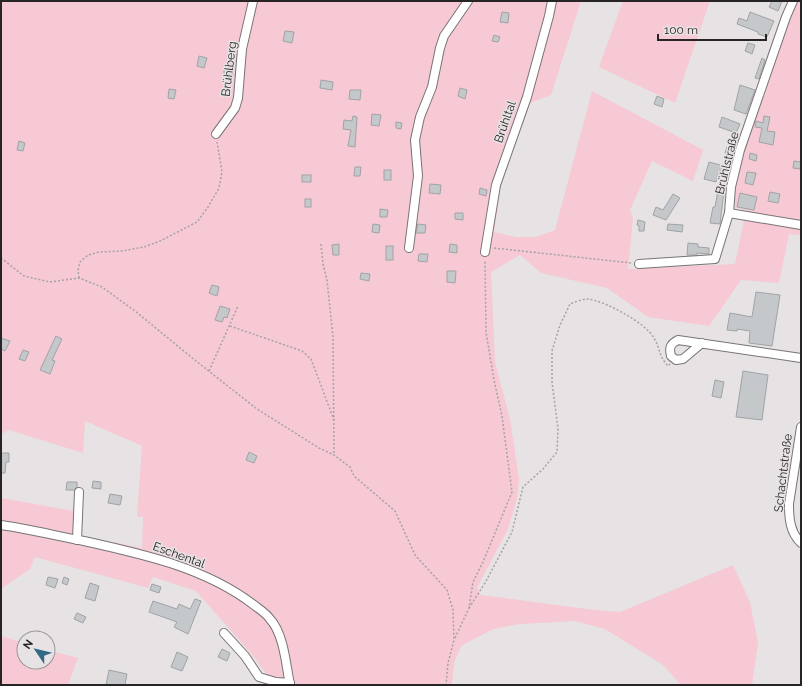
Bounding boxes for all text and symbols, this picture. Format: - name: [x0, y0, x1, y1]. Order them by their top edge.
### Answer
- scale bar: [658, 16, 766, 42]
- text: 100 m: [664, 23, 698, 37]
- street label: Brühlberg: [219, 41, 239, 97]
- street label: Brühltal: [491, 99, 519, 145]
- street label: Brühlstraße: [712, 130, 742, 196]
- street label: Schachtstraße: [771, 433, 795, 513]
- street label: Eschental: [151, 539, 208, 571]
- north arrow: [16, 630, 56, 670]
- text: N: [20, 637, 36, 652]

